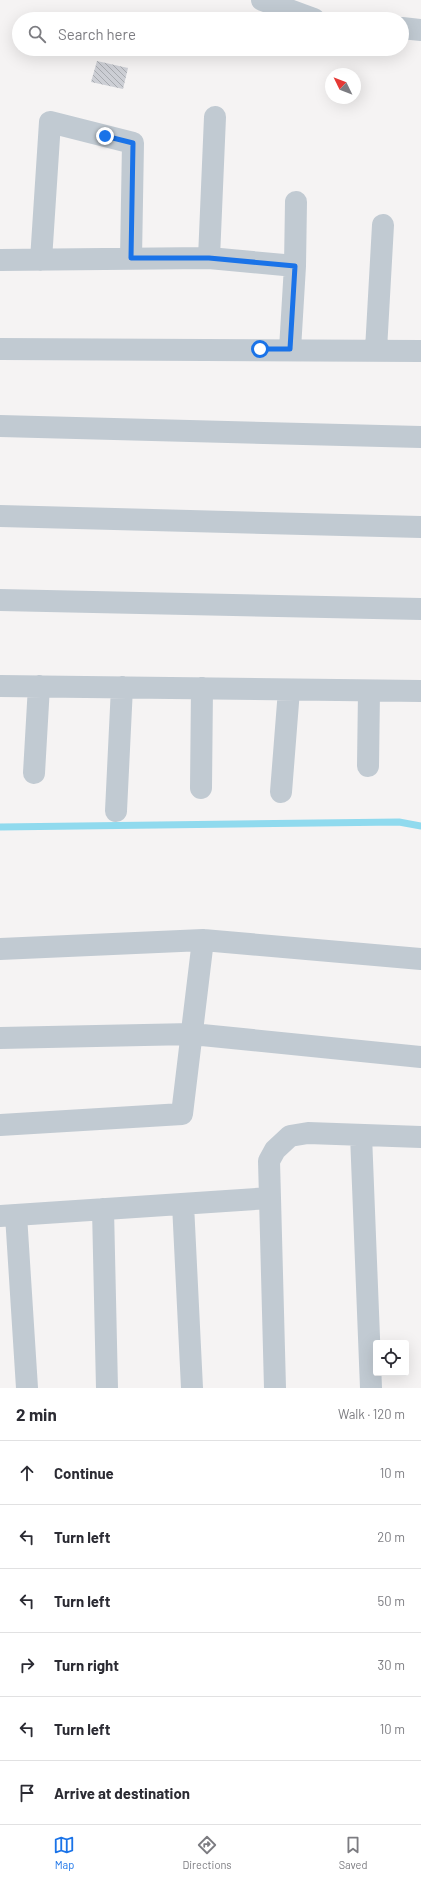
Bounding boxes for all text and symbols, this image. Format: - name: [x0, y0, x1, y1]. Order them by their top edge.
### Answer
- search box: [12, 12, 409, 56]
- icon: search: [26, 23, 48, 45]
- text: Search here: [58, 25, 136, 43]
- north arrow: [325, 68, 361, 104]
- route end: [96, 127, 114, 145]
- route start: [251, 340, 269, 358]
- map controls: [373, 1340, 409, 1376]
- button: locate: [373, 1340, 409, 1376]
- text: 2 min: [16, 1404, 57, 1424]
- text: Walk · 120 m: [338, 1406, 405, 1422]
- icon: ahead: [16, 1462, 38, 1484]
- text: Continue: [54, 1464, 114, 1482]
- text: 10 m: [380, 1465, 405, 1481]
- icon: left: [16, 1526, 38, 1548]
- text: Turn left: [54, 1528, 110, 1546]
- text: 20 m: [377, 1529, 405, 1545]
- icon: left: [16, 1590, 38, 1612]
- text: Turn left: [54, 1592, 110, 1610]
- text: 50 m: [378, 1593, 405, 1609]
- icon: right: [16, 1654, 38, 1676]
- text: Turn right: [54, 1656, 119, 1674]
- text: 30 m: [378, 1657, 405, 1673]
- icon: left: [16, 1718, 38, 1740]
- text: Turn left: [54, 1720, 110, 1738]
- text: 10 m: [380, 1721, 405, 1737]
- icon: arrive: [16, 1782, 38, 1804]
- text: Arrive at destination: [54, 1784, 190, 1802]
- tab: Map: [53, 1834, 75, 1871]
- tab: Directions: [182, 1834, 232, 1871]
- tab: Saved: [339, 1834, 368, 1871]

